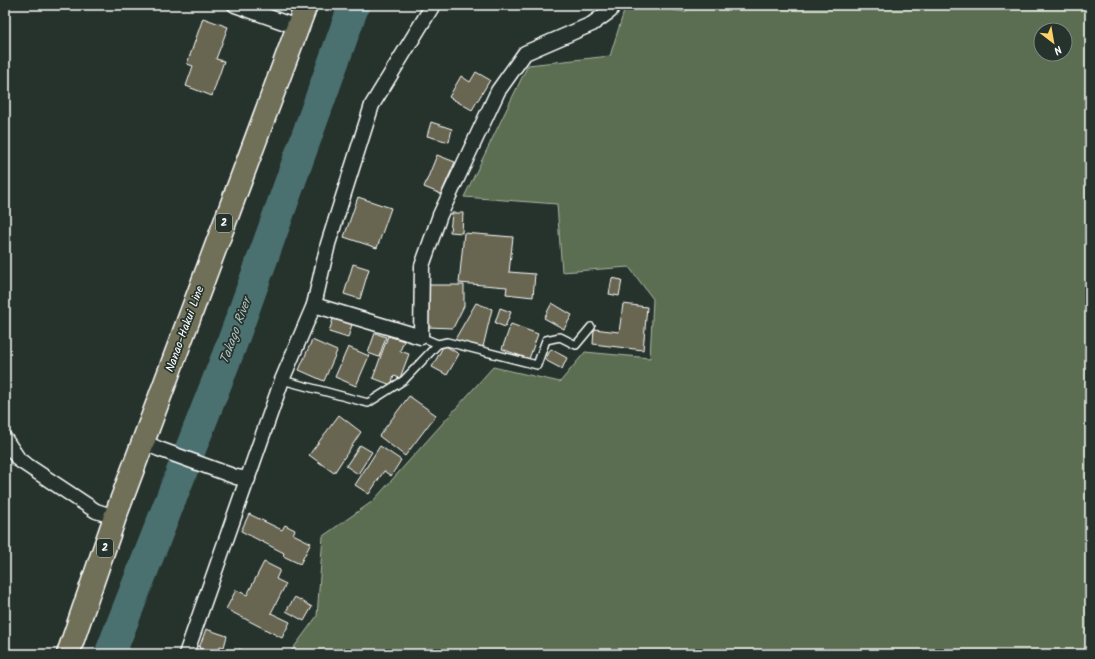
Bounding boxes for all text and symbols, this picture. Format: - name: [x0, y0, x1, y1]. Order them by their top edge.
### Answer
- north arrow: [1033, 22, 1073, 62]
- text: N: [1050, 40, 1065, 59]
- road number: 2: [216, 214, 232, 232]
- street label: Nanao-Hakui Line: [161, 283, 210, 375]
- water label: Takago River: [214, 293, 259, 367]
- road number: 2: [97, 539, 113, 557]

